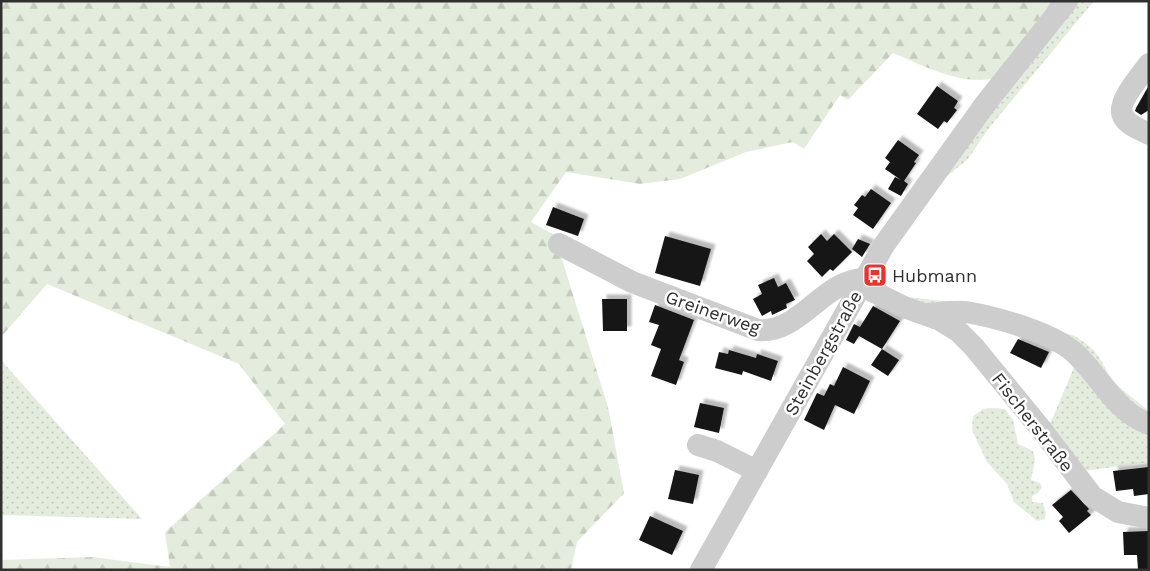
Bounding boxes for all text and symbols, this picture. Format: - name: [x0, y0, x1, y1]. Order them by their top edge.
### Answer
- bus stop icon: Hubmann: [862, 262, 888, 288]
- place label: Hubmann: [892, 265, 977, 286]
- street label: Greinerweg: [663, 286, 764, 338]
- street label: Steinbergstraße: [780, 287, 866, 419]
- street label: Fischerstraße: [988, 368, 1078, 476]

